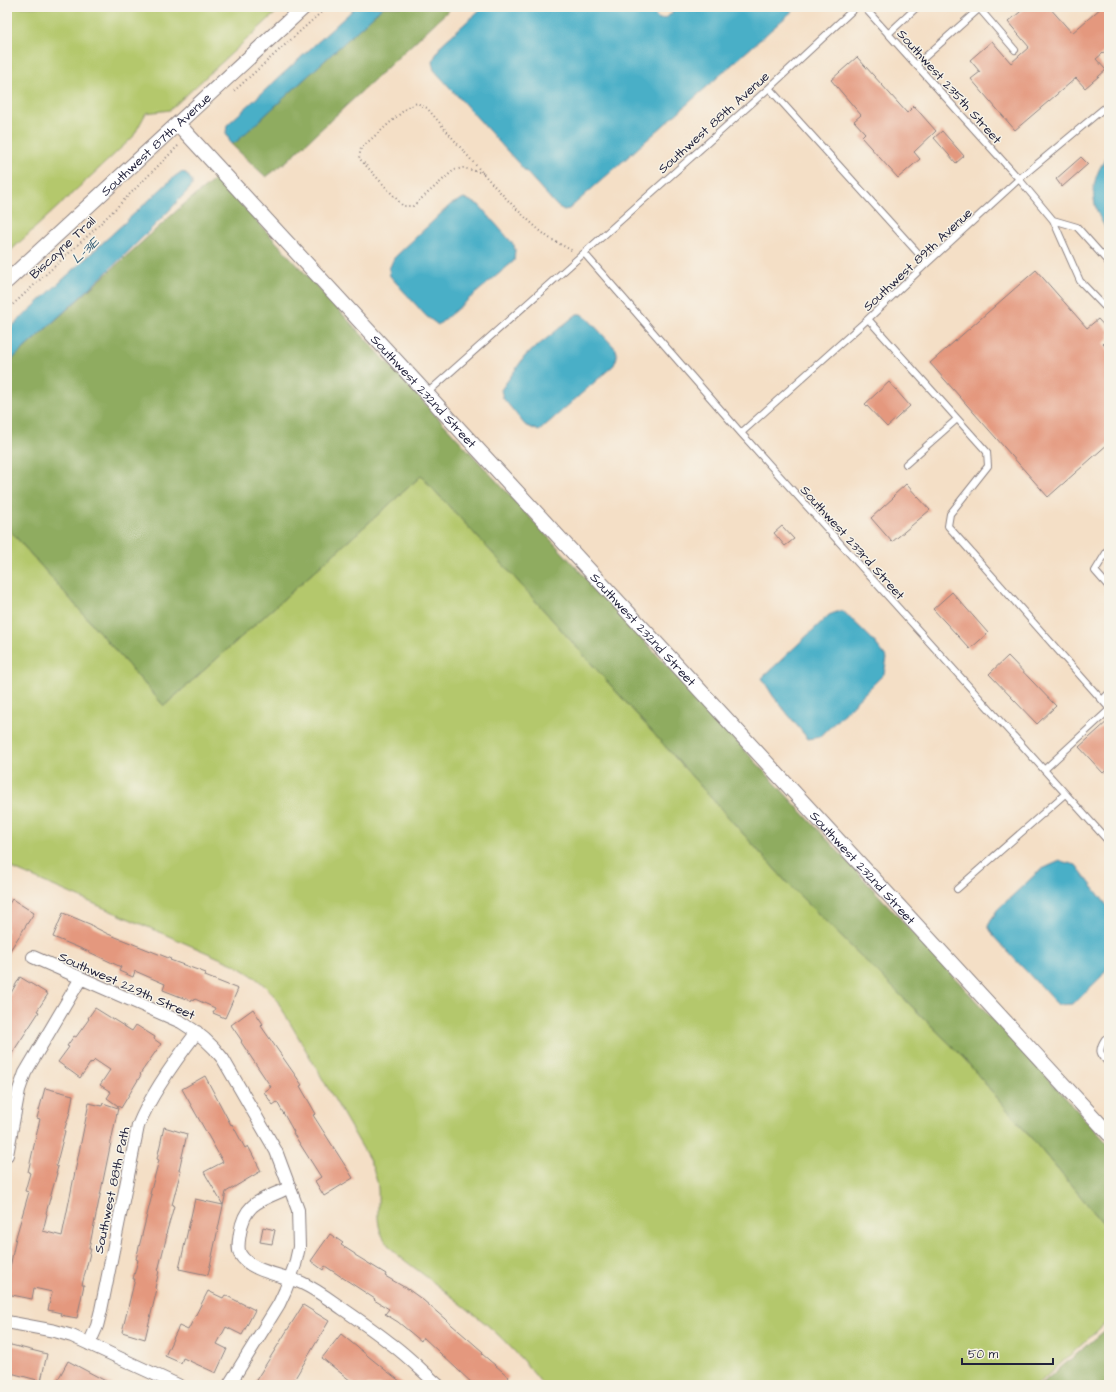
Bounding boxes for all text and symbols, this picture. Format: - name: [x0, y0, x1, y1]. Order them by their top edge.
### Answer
- street label: Southwest 235th Street: [893, 25, 1006, 149]
- street label: Southwest 88th Avenue: [654, 68, 773, 178]
- street label: Southwest 87th Avenue: [97, 89, 215, 200]
- street label: Southwest 89th Avenue: [859, 204, 976, 315]
- street label: Biscayne Trail: [26, 212, 100, 284]
- water label: L-31E: [67, 232, 104, 269]
- street label: Southwest 232nd Street: [366, 331, 481, 453]
- street label: Southwest 233rd Street: [796, 482, 909, 604]
- street label: Southwest 232nd Street: [586, 569, 700, 691]
- street label: Southwest 232nd Street: [805, 807, 920, 929]
- street label: Southwest 229th Street: [55, 948, 198, 1024]
- street label: Southwest 88th Path: [90, 1125, 134, 1255]
- scale bar: [962, 1340, 1053, 1366]
- text: 50 m: [968, 1346, 999, 1363]

